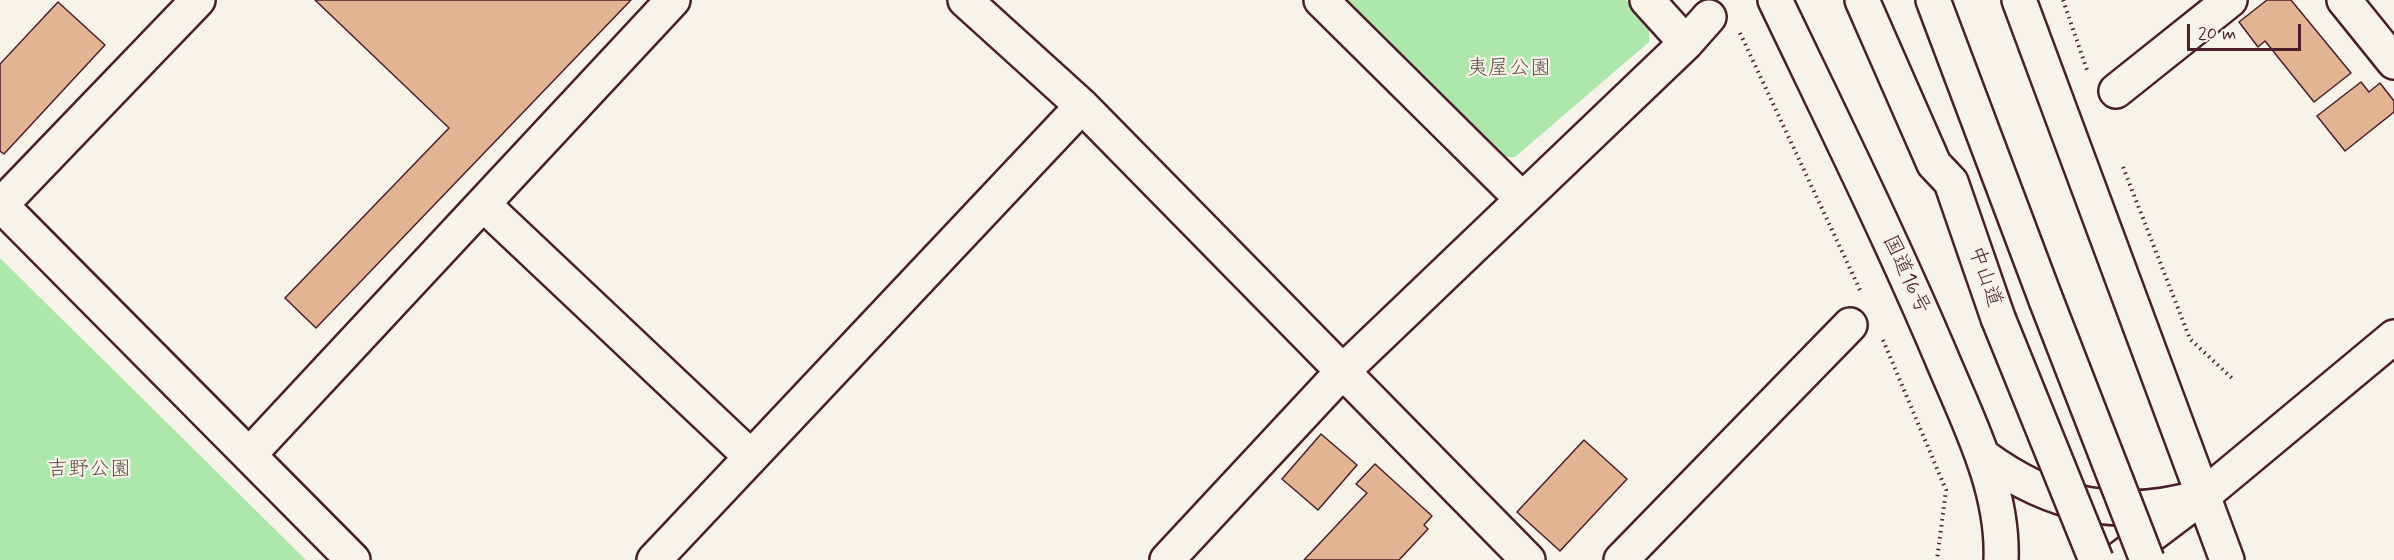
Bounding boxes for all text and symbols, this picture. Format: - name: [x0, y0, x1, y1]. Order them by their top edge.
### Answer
- scale bar: [2190, 12, 2304, 50]
- text: 20 m: [2198, 22, 2236, 46]
- park label: 夷屋公園: [1467, 57, 1551, 83]
- street label: 国道16号: [1876, 232, 1934, 318]
- street label: 中山道: [1962, 243, 2006, 311]
- park label: 吉野公園: [47, 458, 131, 484]

